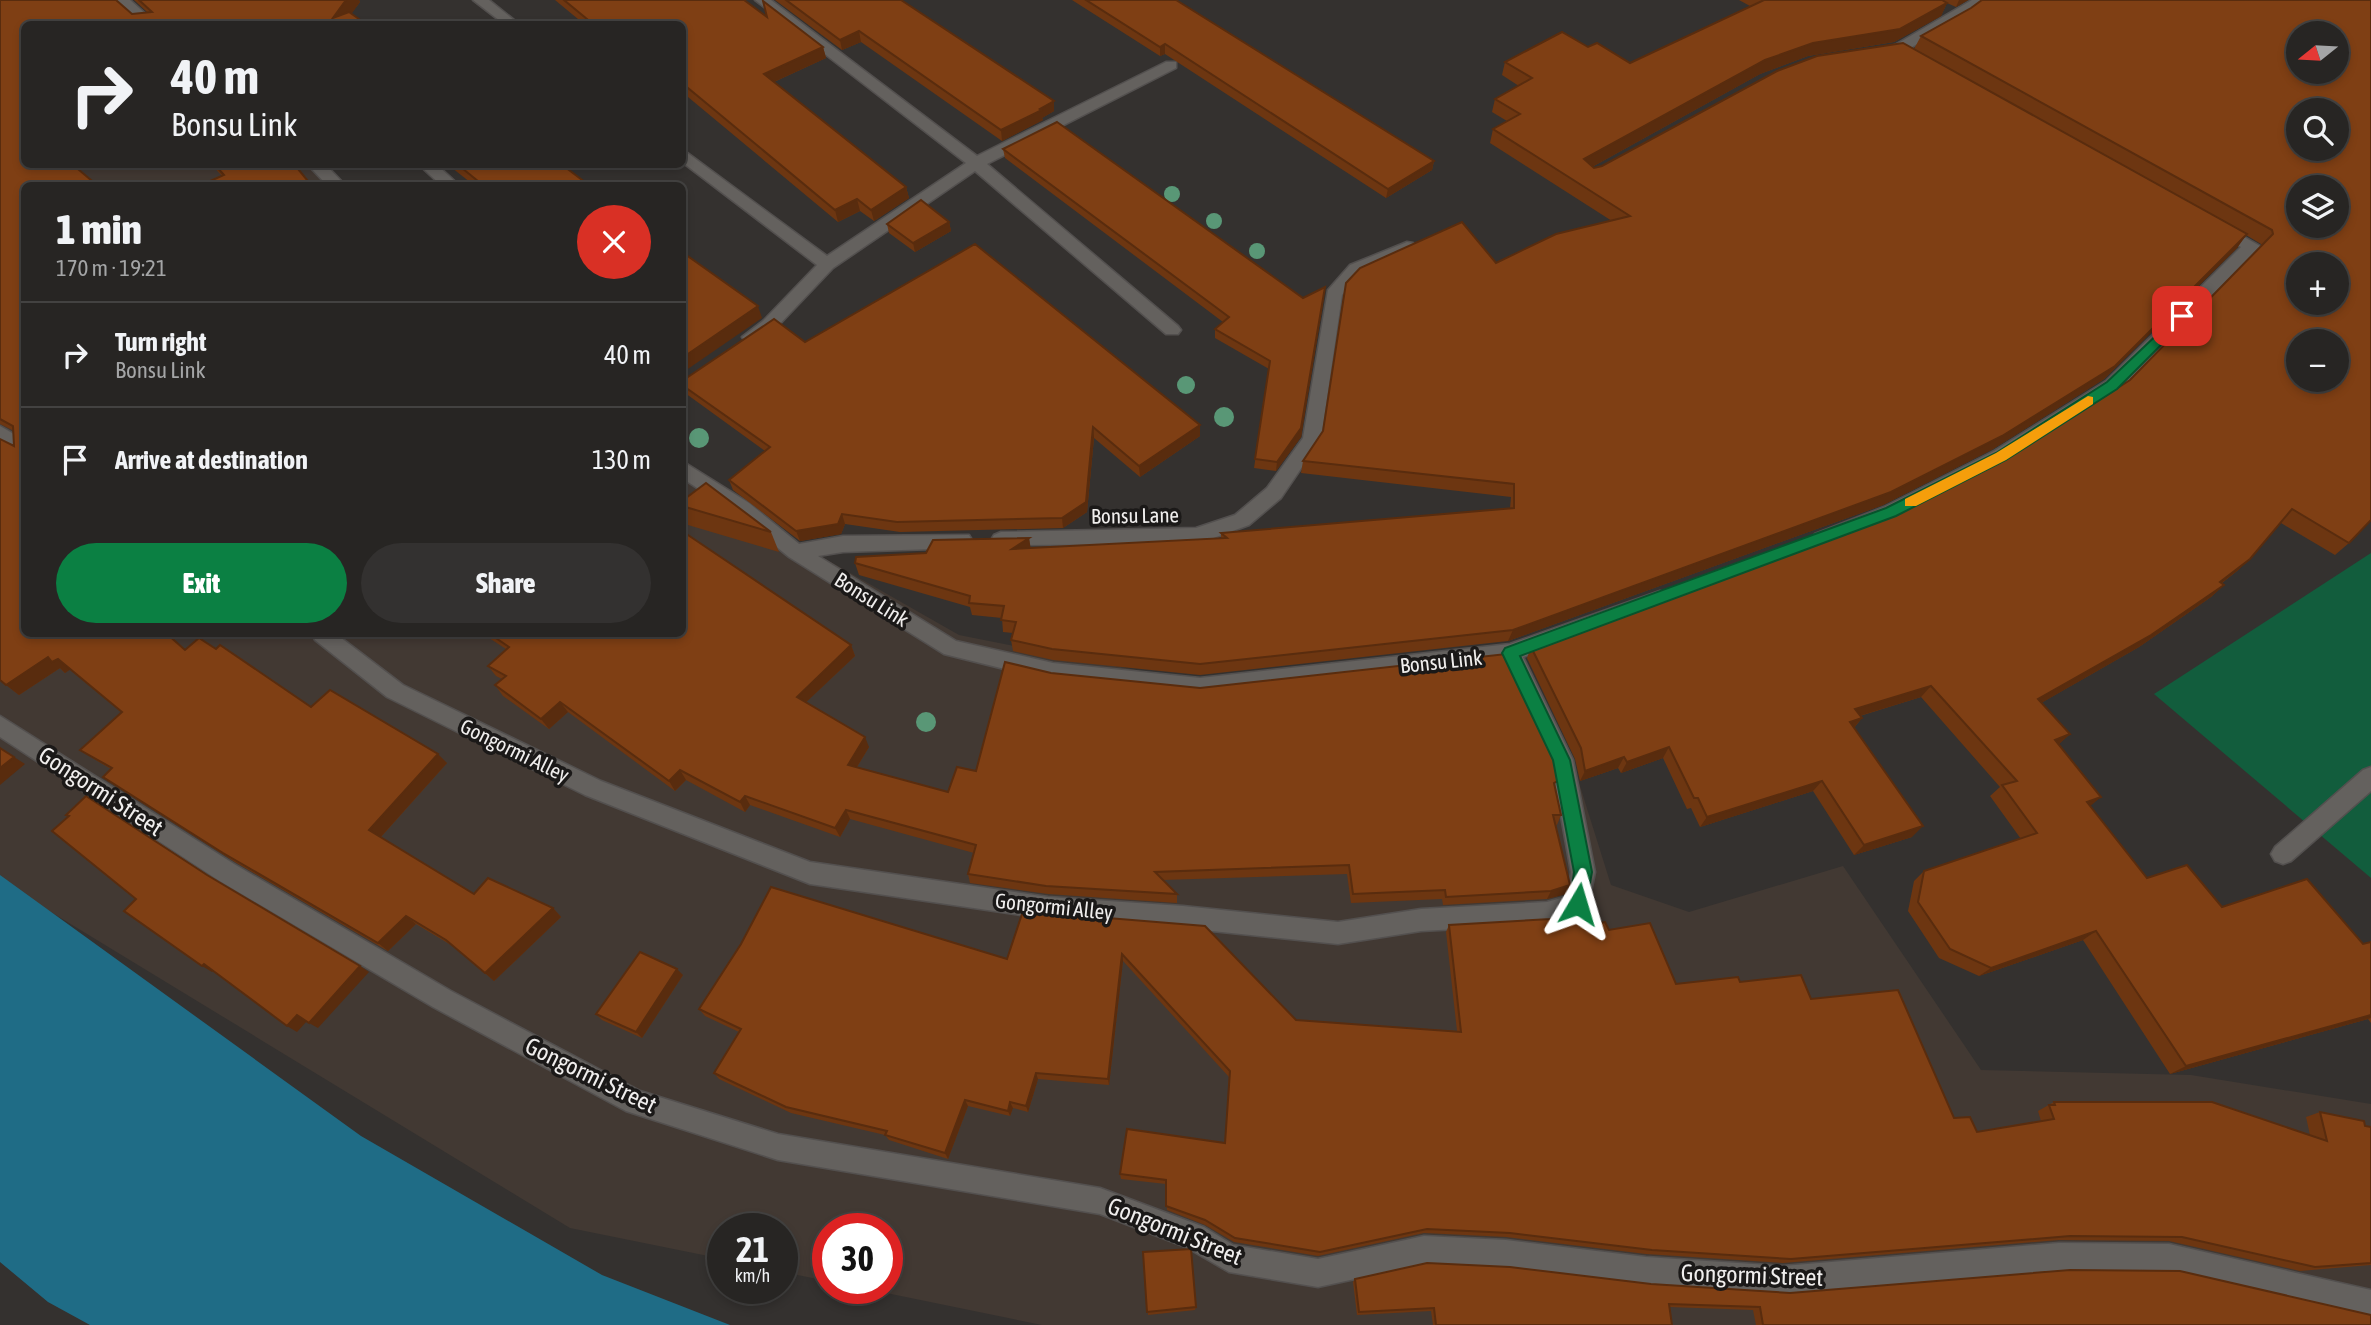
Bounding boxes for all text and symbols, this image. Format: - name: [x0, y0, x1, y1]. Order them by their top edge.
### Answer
- north arrow: [2286, 21, 2348, 84]
- map controls: [2286, 21, 2349, 392]
- text: 40 m: [171, 48, 259, 104]
- icon: right: [56, 49, 147, 140]
- button: search: [2286, 98, 2349, 161]
- text: Bonsu Link: [171, 106, 297, 143]
- button: layers: [2286, 175, 2349, 238]
- text: 1 min: [56, 205, 142, 253]
- button: close: [577, 205, 651, 279]
- button: +: [2286, 252, 2349, 315]
- text: 170 m · 19:21: [56, 255, 167, 281]
- pin: [2152, 286, 2212, 346]
- icon: arrive: [2163, 297, 2201, 335]
- text: Turn right: [115, 327, 206, 357]
- button: −: [2286, 329, 2349, 392]
- icon: right: [56, 336, 94, 374]
- text: 40 m: [604, 340, 651, 370]
- text: Bonsu Link: [115, 357, 206, 383]
- icon: arrive: [56, 441, 94, 479]
- text: Arrive at destination: [115, 445, 308, 475]
- text: 130 m: [592, 445, 651, 475]
- street label: Bonsu Lane: [1091, 502, 1179, 528]
- button: Exit: [56, 543, 347, 623]
- button: Share: [361, 543, 651, 623]
- street label: Bonsu Link: [831, 567, 913, 631]
- street label: Bonsu Link: [1399, 645, 1483, 677]
- street label: Gongormi Alley: [457, 713, 574, 787]
- street label: Gongormi Street: [34, 741, 168, 841]
- position arrow: [1541, 867, 1615, 941]
- street label: Gongormi Alley: [994, 888, 1114, 924]
- street label: Gongormi Street: [521, 1032, 661, 1118]
- street label: Gongormi Street: [1104, 1192, 1246, 1270]
- speed limit sign: 30: [812, 1213, 903, 1304]
- text: 21: [736, 1229, 769, 1269]
- street label: Gongormi Street: [1680, 1259, 1824, 1291]
- text: km/h: [735, 1265, 770, 1286]

